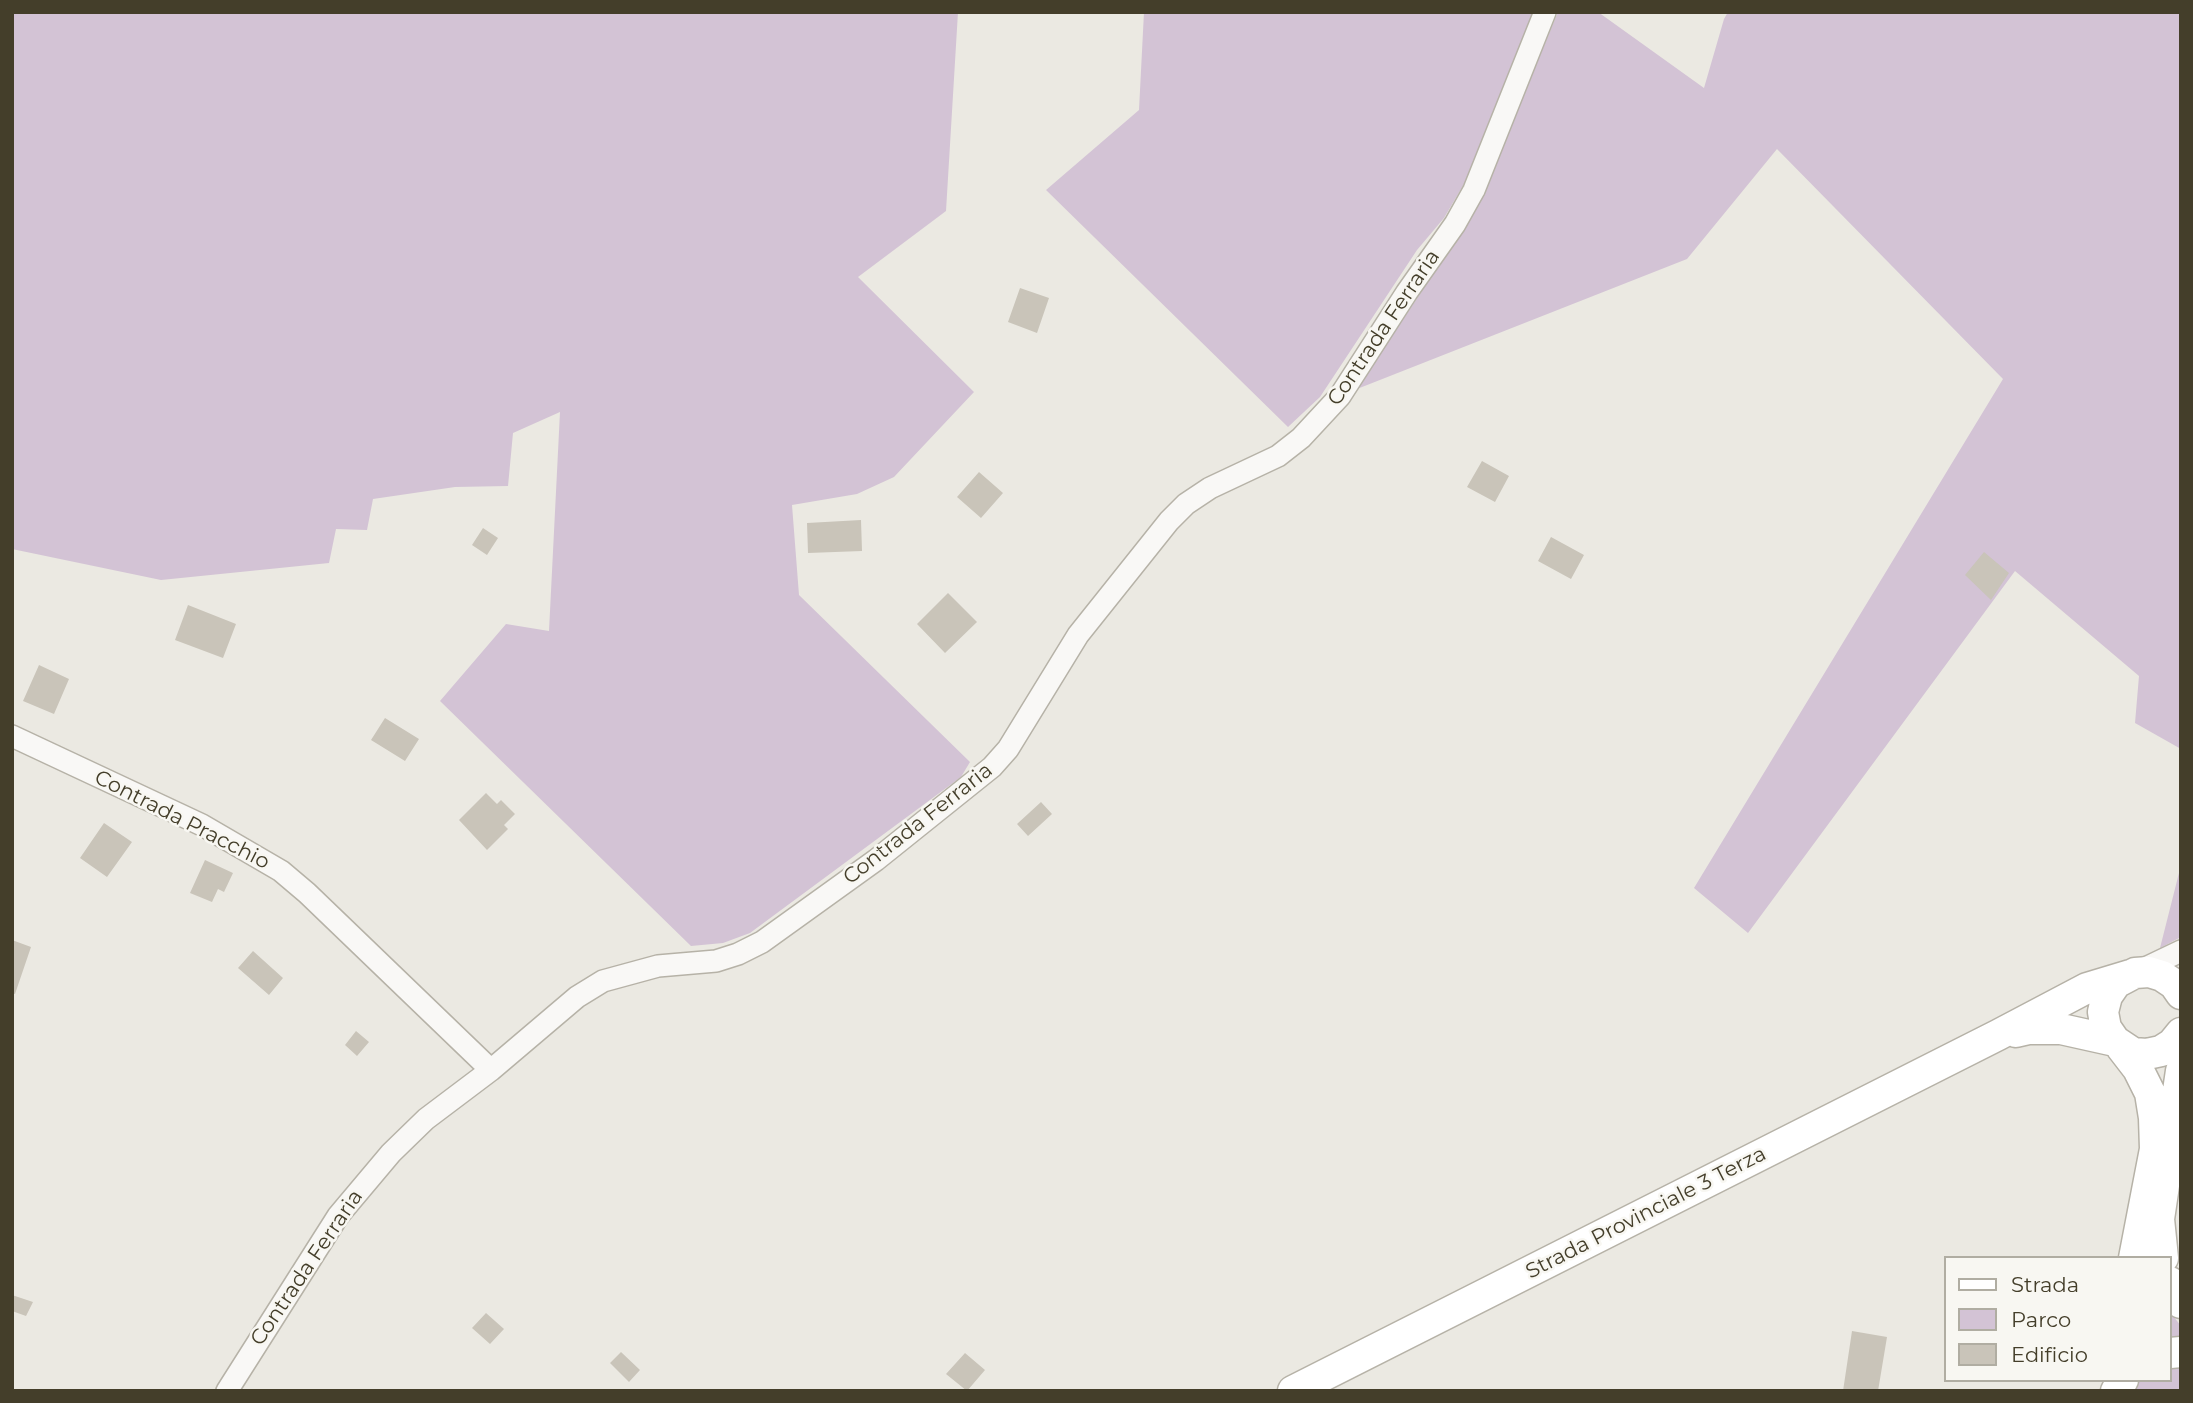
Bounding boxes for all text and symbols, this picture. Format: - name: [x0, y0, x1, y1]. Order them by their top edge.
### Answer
- street label: Contrada Ferraria: [1323, 245, 1445, 411]
- street label: Contrada Ferraria: [838, 758, 998, 890]
- street label: Contrada Pracchio: [90, 765, 274, 875]
- street label: Strada Provinciale 3 Terza: [1522, 1141, 1770, 1285]
- street label: Contrada Ferraria: [246, 1185, 368, 1351]
- legend: [1944, 1256, 2172, 1382]
- text: Strada: [2011, 1272, 2079, 1297]
- text: Parco: [2011, 1307, 2071, 1332]
- text: Edificio: [2011, 1342, 2088, 1367]

